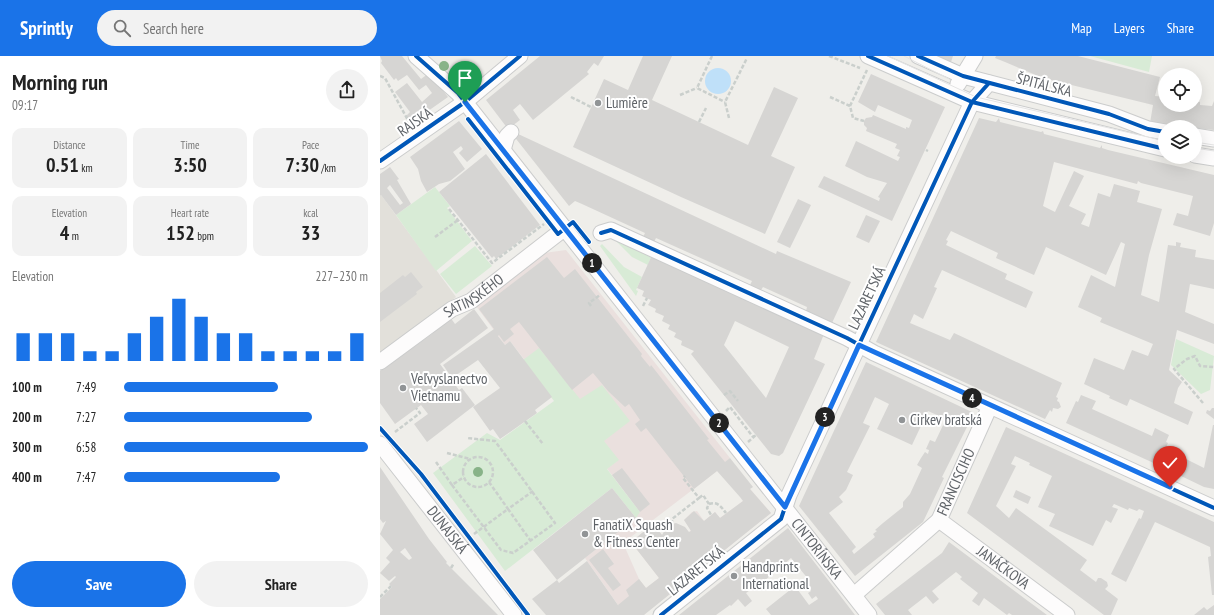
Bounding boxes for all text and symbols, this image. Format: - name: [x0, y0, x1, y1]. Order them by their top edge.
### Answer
- search box: [97, 10, 377, 46]
- text: Sprintly: [20, 16, 73, 40]
- icon: search: [111, 17, 133, 39]
- text: Search here: [143, 19, 204, 38]
- text: Map: [1071, 19, 1092, 37]
- text: Layers: [1114, 19, 1145, 37]
- text: Share: [1167, 19, 1194, 37]
- pin: [448, 61, 482, 102]
- icon: arrive: [454, 67, 476, 89]
- text: Morning run: [12, 68, 108, 96]
- street label: ŠPITÁLSKA: [1014, 68, 1075, 101]
- map controls: [1158, 68, 1202, 164]
- button: locate: [1158, 68, 1202, 112]
- button: share: [326, 69, 368, 111]
- place label: Lumière: [606, 93, 648, 112]
- text: 09:17: [12, 97, 38, 114]
- marker: Lumière: [593, 98, 603, 108]
- street label: RAJSKÁ: [394, 102, 437, 140]
- button: layers: [1158, 120, 1202, 164]
- text: Distance: [53, 138, 86, 152]
- text: Time: [180, 138, 200, 152]
- text: Pace: [302, 138, 319, 152]
- text: 0.51: [46, 152, 79, 178]
- text: 3:50: [173, 152, 207, 178]
- text: 7:30: [285, 152, 319, 178]
- text: km: [79, 161, 93, 175]
- text: /km: [319, 161, 336, 175]
- text: Elevation: [52, 206, 87, 220]
- text: Heart rate: [171, 206, 209, 220]
- text: kcal: [303, 206, 318, 220]
- text: 4: [60, 220, 69, 246]
- text: 152: [166, 220, 195, 246]
- text: 33: [301, 220, 320, 246]
- text: m: [69, 229, 79, 243]
- text: bpm: [195, 229, 214, 243]
- pin: 1: [582, 253, 602, 273]
- text: 1: [589, 256, 595, 270]
- street label: LAZARETSKÁ: [844, 262, 890, 332]
- text: Elevation: [12, 268, 54, 285]
- text: 227–230 m: [315, 268, 368, 285]
- street label: SATINSKÉHO: [439, 269, 507, 321]
- place label: Veľvyslanectvo Vietnamu: [410, 369, 487, 405]
- text: 100 m: [12, 379, 42, 396]
- text: 7:49: [76, 379, 96, 396]
- marker: Veľvyslanectvo Vietnamu: [398, 383, 408, 393]
- pin: 4: [962, 388, 982, 408]
- text: 4: [969, 391, 975, 405]
- pin: 3: [815, 407, 835, 427]
- text: 200 m: [12, 409, 42, 426]
- text: 7:27: [76, 409, 96, 426]
- text: 3: [822, 410, 828, 424]
- place label: Cirkev bratská: [910, 410, 982, 429]
- pin: 2: [709, 413, 729, 433]
- marker: Cirkev bratská: [897, 415, 907, 425]
- text: 2: [716, 416, 722, 430]
- text: 300 m: [12, 439, 42, 456]
- text: 6:58: [76, 439, 96, 456]
- street label: FRANCISCIHO: [932, 445, 979, 518]
- pin: [1153, 446, 1187, 487]
- icon: check: [1159, 452, 1181, 474]
- text: 400 m: [12, 469, 42, 486]
- text: 7:47: [76, 469, 96, 486]
- street label: DUNAJSKÁ: [423, 502, 473, 558]
- street label: CINTORÍNSKA: [787, 514, 848, 583]
- place label: FanatiX Squash & Fitness Center: [593, 515, 680, 551]
- marker: FanatiX Squash & Fitness Center: [580, 529, 590, 539]
- street label: LAZARETSKÁ: [663, 541, 729, 599]
- street label: JANÁČKOVA: [973, 541, 1034, 594]
- place label: Handprints International: [742, 557, 809, 593]
- button: Save: [12, 561, 186, 607]
- button: Share: [194, 561, 368, 607]
- marker: Handprints International: [729, 571, 739, 581]

